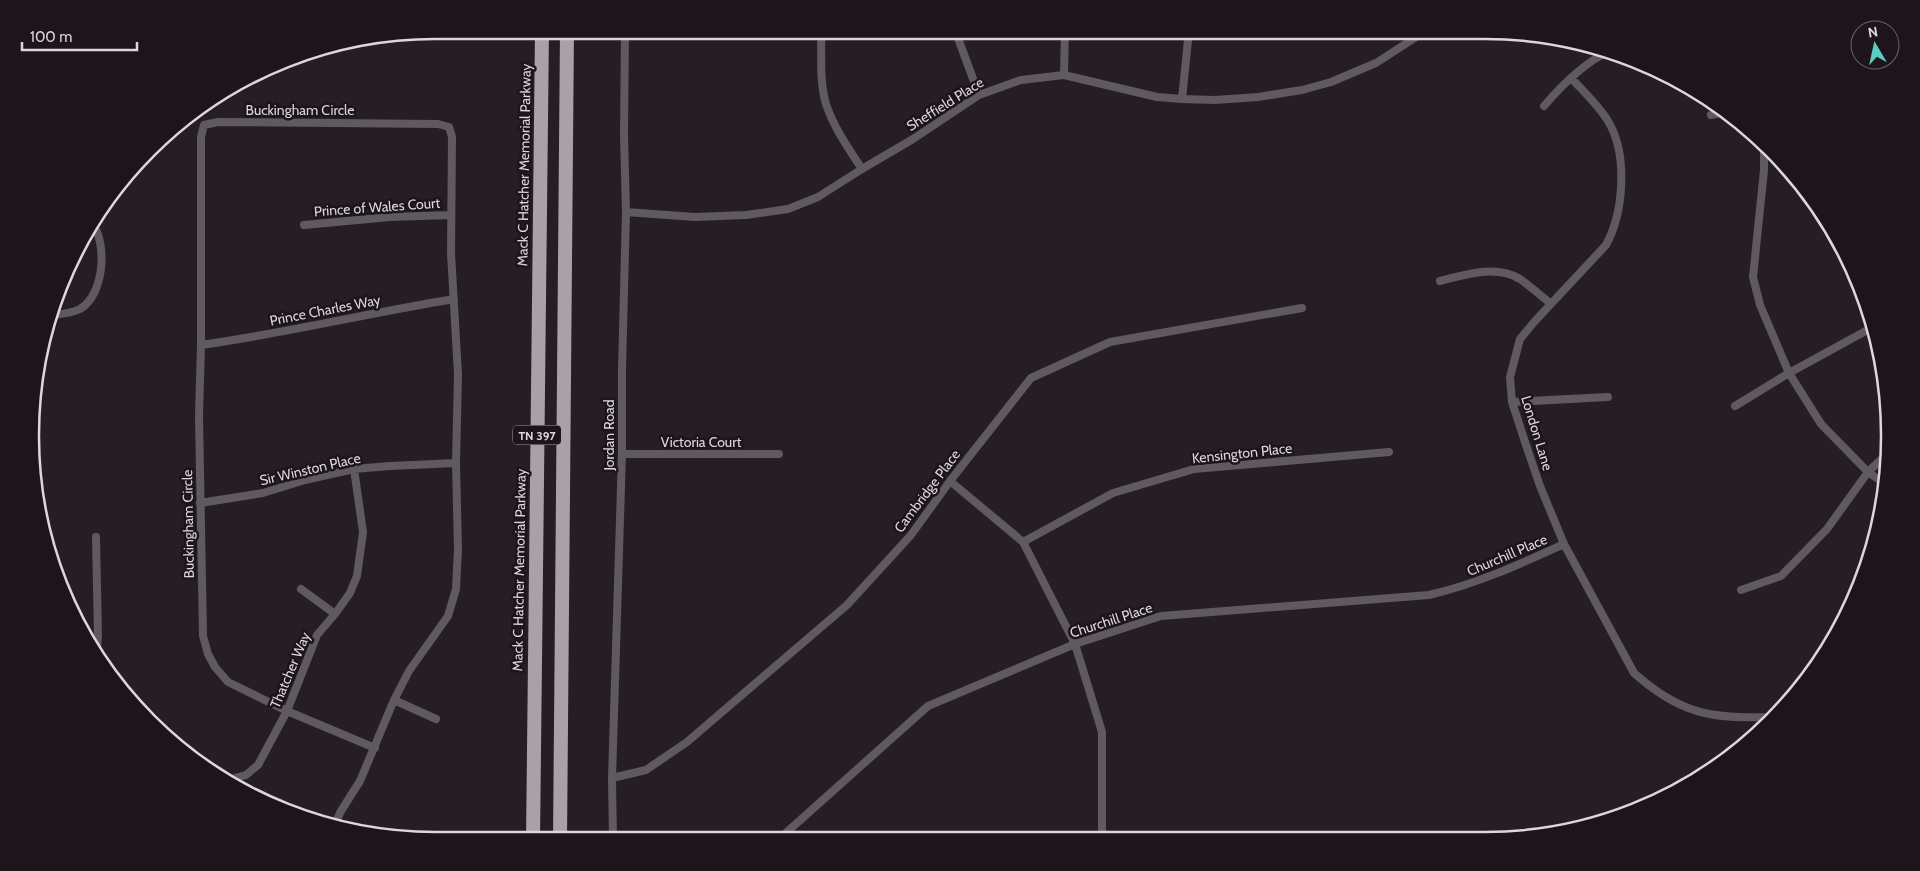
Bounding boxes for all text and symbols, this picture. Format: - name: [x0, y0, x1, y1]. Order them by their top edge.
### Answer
- scale bar: [22, 20, 138, 52]
- north arrow: [1850, 20, 1900, 70]
- text: N: [1867, 22, 1879, 42]
- text: 100 m: [30, 28, 72, 46]
- street label: Mack C Hatcher Memorial Parkway: [513, 63, 535, 267]
- street label: Sheffield Place: [903, 73, 987, 135]
- street label: Buckingham Circle: [246, 101, 354, 119]
- street label: Prince of Wales Court: [313, 194, 441, 220]
- street label: Prince Charles Way: [268, 290, 382, 330]
- street label: London Lane: [1517, 393, 1557, 473]
- street label: Jordan Road: [600, 399, 618, 472]
- road number: TN 397: [513, 426, 561, 444]
- street label: Victoria Court: [661, 433, 742, 451]
- street label: Kensington Place: [1191, 439, 1293, 467]
- street label: Cambridge Place: [890, 446, 964, 536]
- street label: Sir Winston Place: [258, 449, 362, 489]
- street label: Mack C Hatcher Memorial Parkway: [508, 468, 530, 672]
- street label: Buckingham Circle: [178, 469, 198, 579]
- street label: Churchill Place: [1464, 530, 1550, 580]
- street label: Churchill Place: [1067, 598, 1155, 642]
- street label: Thatcher Way: [266, 629, 314, 711]

